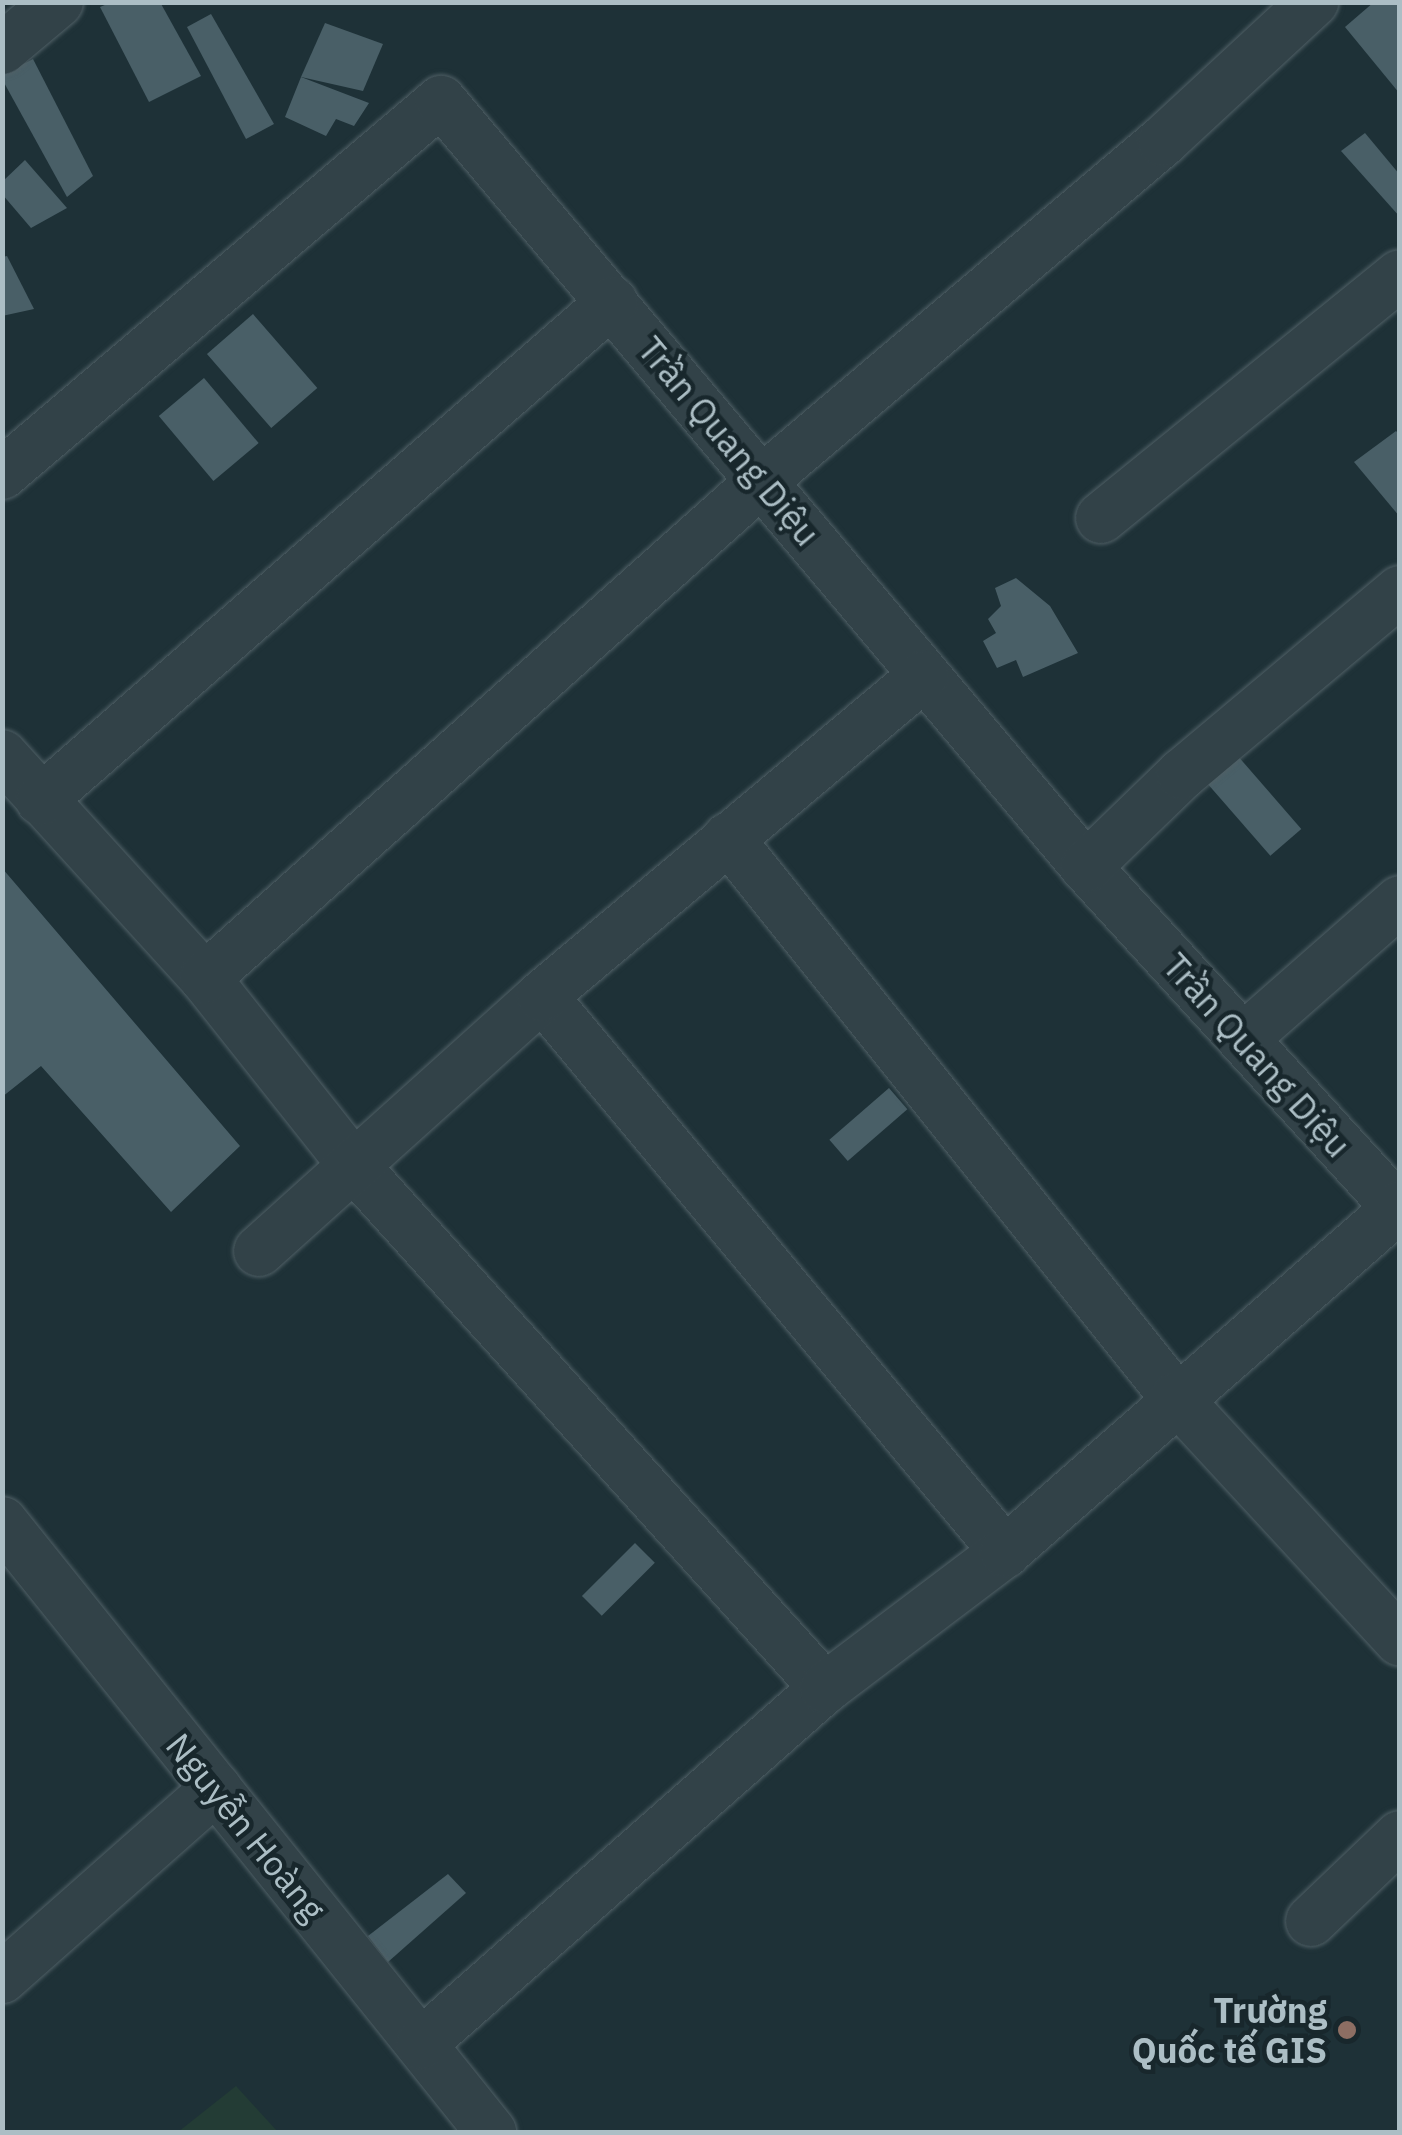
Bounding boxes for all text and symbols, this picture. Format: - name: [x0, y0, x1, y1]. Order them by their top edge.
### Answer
- street label: Trần Quang Diệu: [630, 328, 828, 554]
- street label: Trần Quang Diệu: [1155, 945, 1359, 1165]
- street label: Nguyễn Hoàng: [158, 1725, 334, 1929]
- place label: Trường Quốc tế GIS: [1132, 1989, 1327, 2071]
- marker: Trường Quốc tế GIS: [1336, 2019, 1358, 2041]

